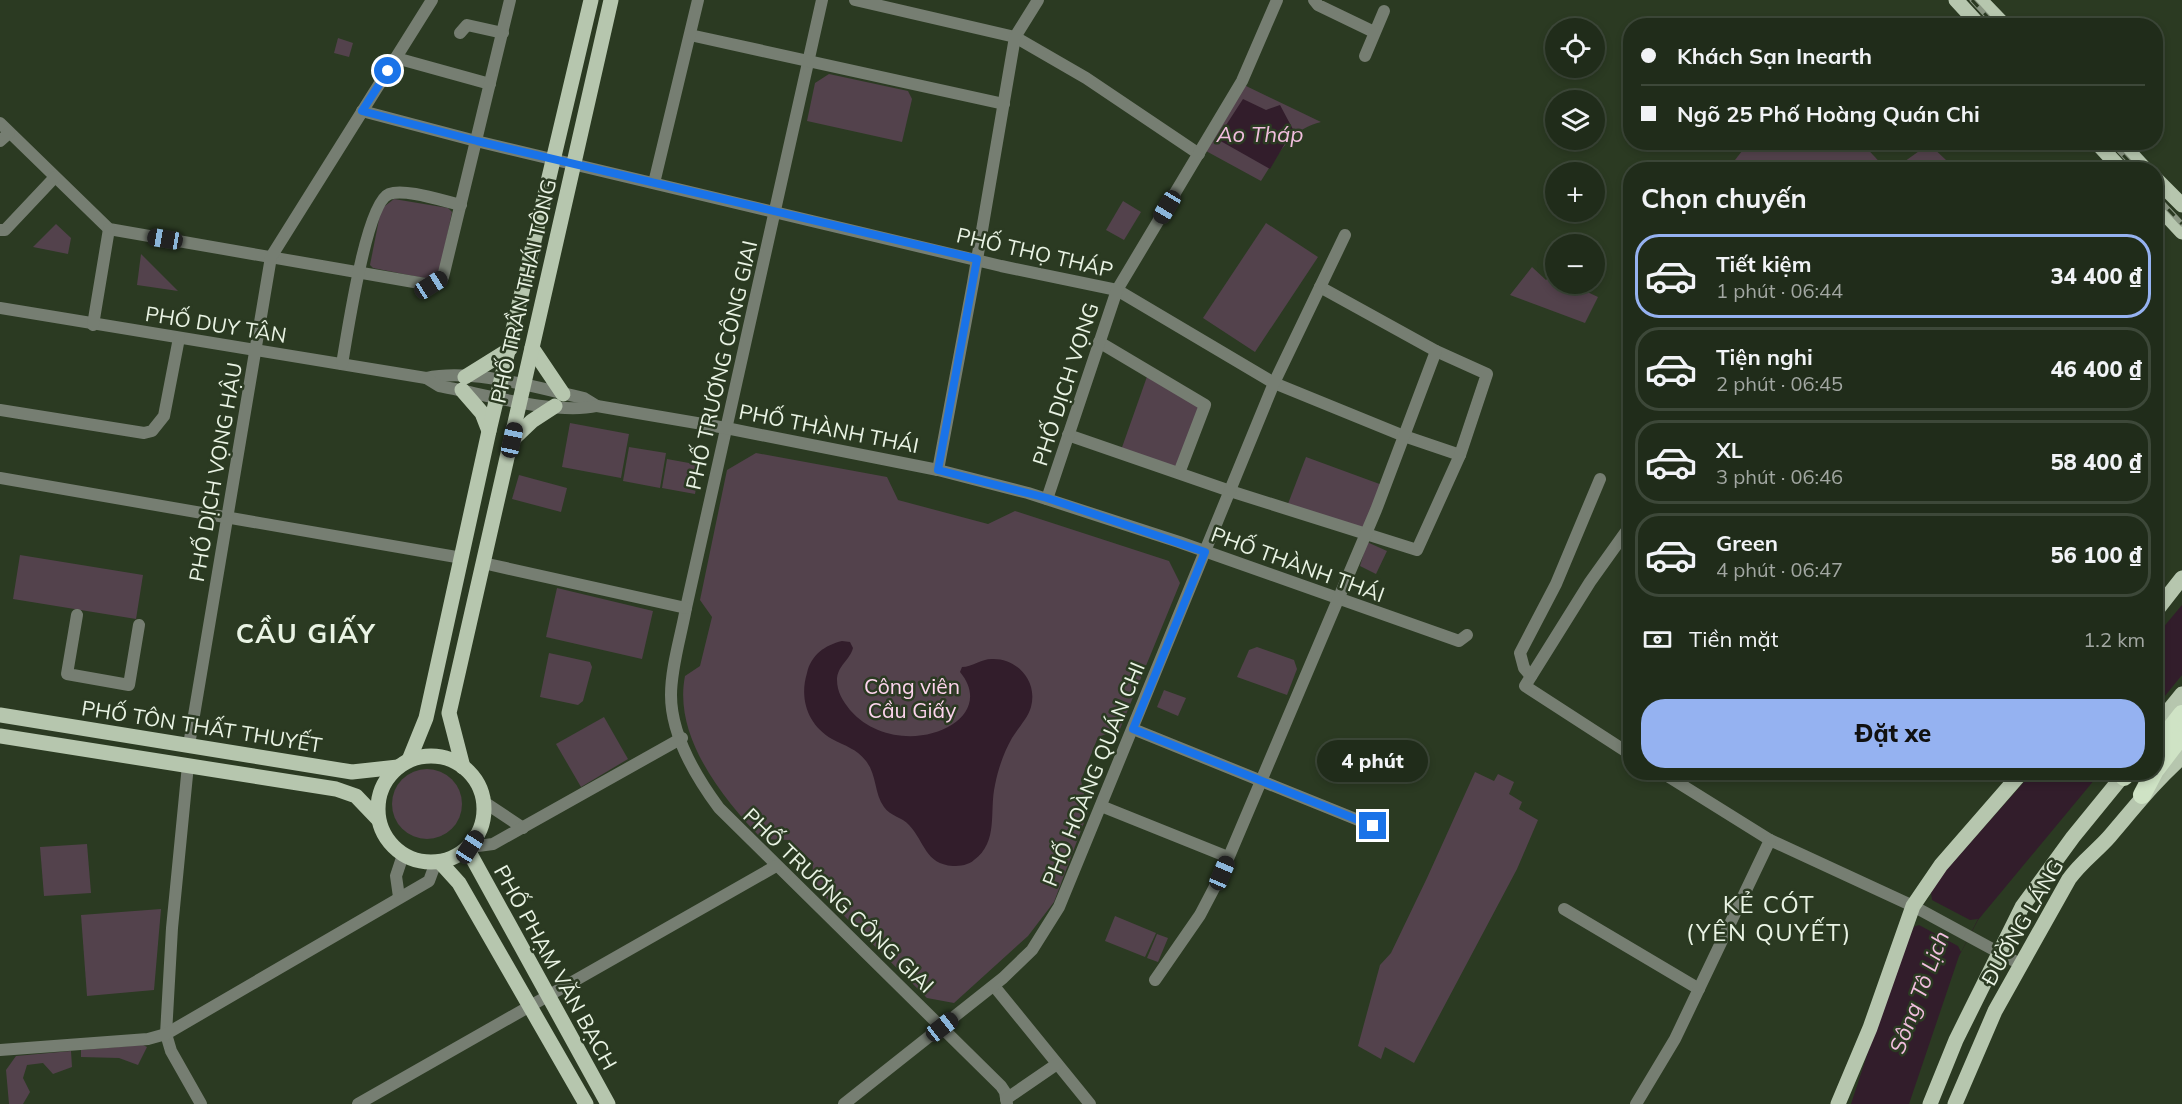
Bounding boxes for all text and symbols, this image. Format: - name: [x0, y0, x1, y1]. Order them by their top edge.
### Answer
- map controls: [1545, 18, 1605, 294]
- button: locate: [1545, 18, 1605, 78]
- text: Khách Sạn Inearth: [1677, 42, 1872, 70]
- route start: [374, 57, 401, 84]
- button: layers: [1545, 90, 1605, 150]
- text: Ngõ 25 Phố Hoàng Quán Chi: [1677, 100, 1980, 128]
- water label: Ao Tháp: [1216, 120, 1303, 148]
- button: +: [1545, 162, 1605, 222]
- street label: PHỐ TRẦN THÁI TÔNG: [484, 176, 561, 406]
- text: Chọn chuyến: [1641, 181, 1807, 215]
- car: [1150, 187, 1184, 227]
- street label: PHỐ THỌ THÁP: [954, 220, 1116, 283]
- car: [146, 227, 184, 251]
- button: −: [1545, 234, 1605, 294]
- street label: PHỐ TRƯƠNG CÔNG GIAI: [679, 238, 762, 492]
- icon: car: [1644, 249, 1698, 303]
- text: Tiết kiệm: [1716, 250, 1811, 278]
- text: 34 400 ₫: [2050, 262, 2142, 290]
- car: [411, 268, 451, 302]
- text: 1 phút · 06:44: [1716, 278, 1843, 303]
- street label: PHỐ DUY TÂN: [143, 299, 289, 348]
- street label: PHỐ DỊCH VỌNG: [1025, 299, 1104, 469]
- icon: car: [1644, 342, 1698, 396]
- text: Tiện nghi: [1716, 343, 1813, 371]
- text: 46 400 ₫: [2050, 355, 2142, 383]
- street label: PHỐ DỊCH VỌNG HẬU: [182, 360, 247, 584]
- text: 2 phút · 06:45: [1716, 371, 1843, 396]
- street label: PHỐ THÀNH THÁI: [737, 397, 921, 458]
- car: [499, 421, 525, 459]
- icon: car: [1644, 435, 1698, 489]
- text: XL: [1716, 436, 1743, 464]
- text: 58 400 ₫: [2050, 448, 2142, 476]
- text: 3 phút · 06:46: [1716, 464, 1843, 489]
- street label: PHỐ THÀNH THÁI: [1208, 520, 1389, 607]
- icon: car: [1644, 528, 1698, 582]
- text: Green: [1716, 529, 1778, 557]
- text: 56 100 ₫: [2050, 541, 2142, 569]
- text: 4 phút · 06:47: [1716, 557, 1843, 582]
- district label: CẦU GIẤY: [236, 615, 376, 650]
- icon: cash: [1641, 623, 1674, 656]
- text: Tiền mặt: [1689, 625, 1778, 653]
- text: 1.2 km: [2083, 627, 2145, 652]
- street label: PHỐ HOÀNG QUÁN CHI: [1035, 658, 1150, 890]
- park label: Công viên Cầu Giấy: [864, 673, 960, 723]
- street label: PHỐ TÔN THẤT THUYẾT: [80, 693, 325, 758]
- button: Đặt xe: [1641, 699, 2145, 768]
- callout: 4 phút: [1318, 739, 1428, 781]
- text: 4 phút: [1341, 748, 1404, 773]
- street label: PHỐ TRƯƠNG CÔNG GIAI: [738, 801, 940, 998]
- route end: [1359, 812, 1386, 839]
- car: [453, 827, 487, 867]
- car: [1207, 853, 1237, 893]
- street label: ĐƯỜNG LÁNG: [1975, 854, 2069, 990]
- street label: PHỐ PHẠM VĂN BẠCH: [489, 860, 624, 1074]
- district label: KẺ CÓT (YÊN QUYẾT): [1686, 889, 1852, 947]
- water label: Sông Tô Lịch: [1883, 927, 1955, 1057]
- car: [922, 1009, 962, 1045]

